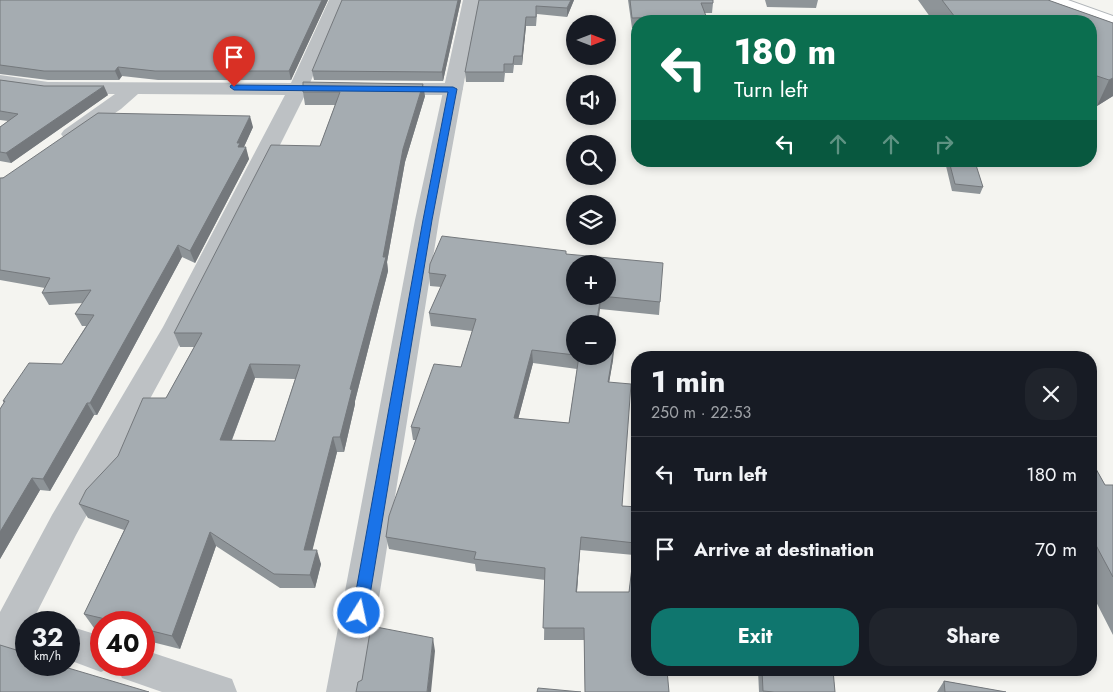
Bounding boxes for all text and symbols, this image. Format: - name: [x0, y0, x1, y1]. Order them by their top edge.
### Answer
- north arrow: [566, 15, 616, 65]
- map controls: [566, 15, 616, 365]
- text: 180 m: [734, 27, 836, 77]
- icon: left: [651, 35, 716, 100]
- pin: [213, 36, 255, 87]
- icon: arrive: [220, 43, 248, 71]
- text: Turn left: [734, 73, 808, 105]
- button: sound: [566, 75, 616, 125]
- icon: left: [771, 130, 799, 158]
- icon: ahead: [824, 130, 852, 158]
- icon: ahead: [877, 130, 905, 158]
- icon: right: [930, 130, 958, 158]
- button: search: [566, 135, 616, 185]
- button: layers: [566, 195, 616, 245]
- button: +: [566, 255, 616, 305]
- button: −: [566, 315, 616, 365]
- text: 1 min: [651, 360, 725, 403]
- button: close: [1025, 368, 1077, 420]
- text: 250 m · 22:53: [651, 401, 751, 424]
- icon: left: [651, 460, 679, 488]
- text: Turn left: [694, 461, 767, 488]
- text: 180 m: [1026, 461, 1077, 488]
- icon: arrive: [651, 535, 679, 563]
- text: Arrive at destination: [694, 536, 874, 563]
- text: 70 m: [1035, 536, 1077, 563]
- position arrow: [332, 586, 384, 638]
- button: Exit: [651, 608, 859, 666]
- button: Share: [869, 608, 1077, 666]
- speed limit sign: 40: [90, 611, 155, 676]
- text: 32: [32, 619, 63, 655]
- text: km/h: [34, 647, 61, 665]

